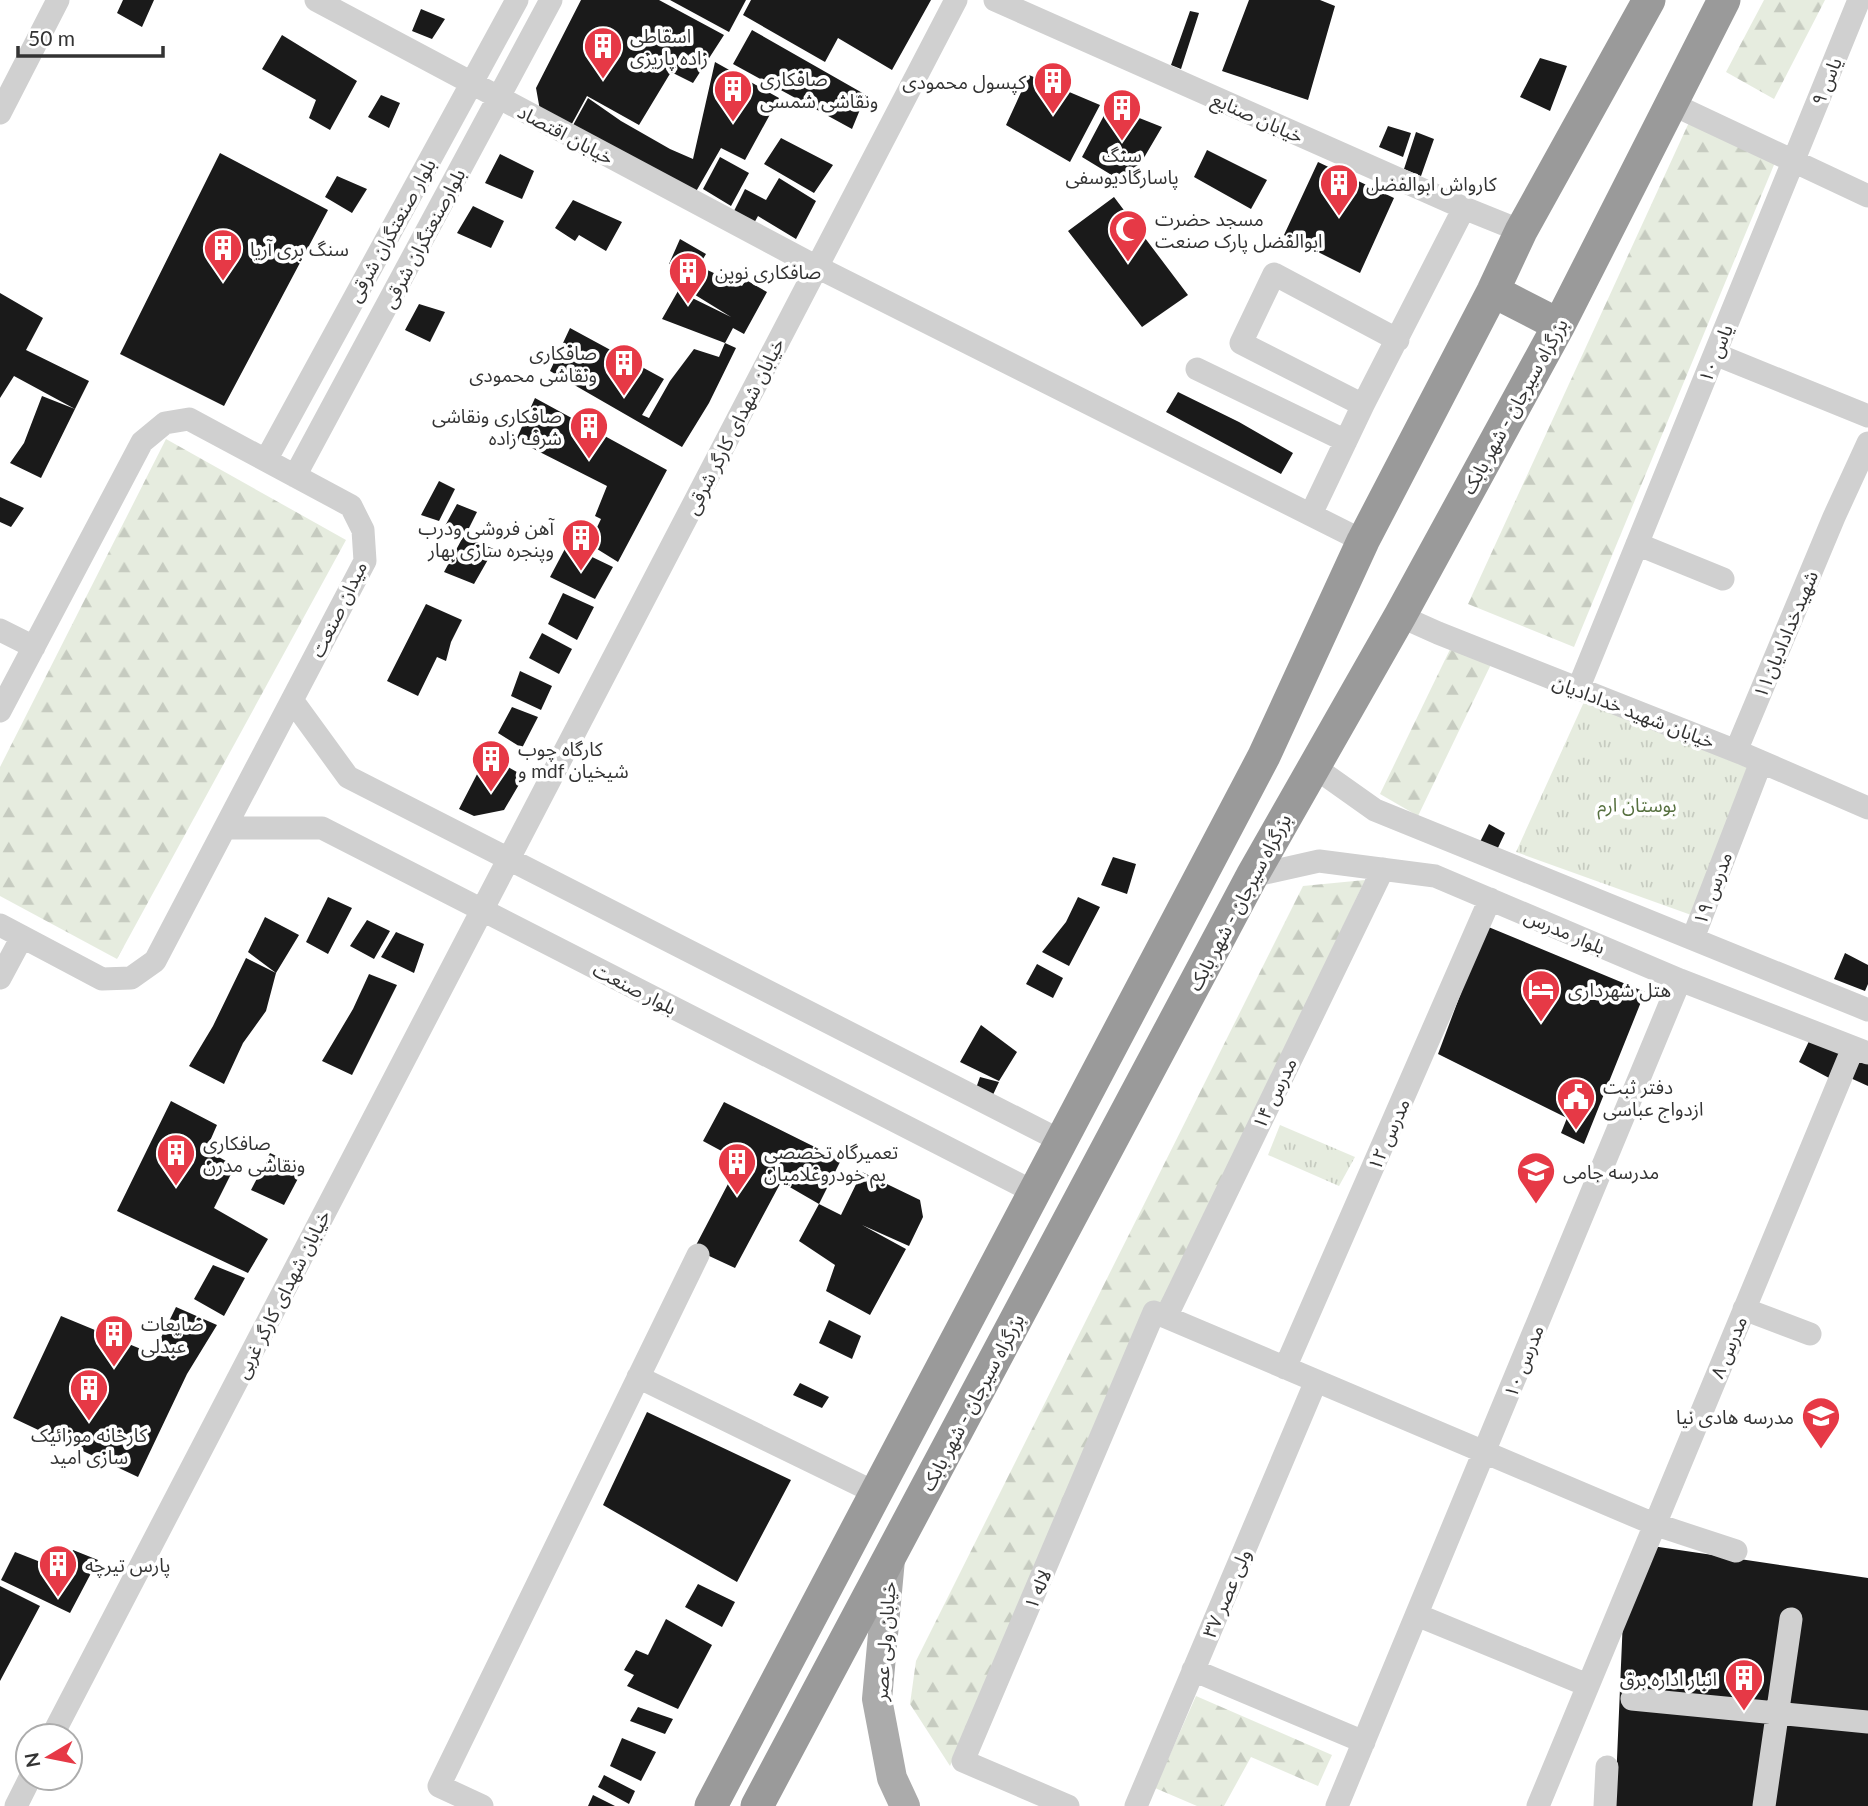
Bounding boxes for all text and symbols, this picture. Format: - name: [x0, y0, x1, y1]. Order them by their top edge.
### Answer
- scale bar: [18, 14, 163, 58]
- place label: اسقاطی زاده پاریزی: [630, 24, 708, 71]
- text: 50 m: [28, 25, 75, 50]
- building icon: اسقاطی زاده پاریزی: [582, 25, 624, 80]
- street label: یاس ۹: [1806, 54, 1847, 109]
- building icon: کپسول محمودی: [1032, 60, 1074, 115]
- place label: صافکاری ونقاشی شمسی: [760, 67, 878, 113]
- building icon: صافکاری ونقاشی شمسی: [712, 68, 754, 123]
- place label: کپسول محمودی: [902, 70, 1027, 95]
- building icon: سنگ پاسارگادیوسفی: [1101, 87, 1143, 142]
- street label: خیابان صنایع: [1207, 87, 1307, 151]
- street label: خیابان اقتصاد: [514, 99, 618, 169]
- place label: سنگ پاسارگادیوسفی: [1065, 143, 1179, 190]
- street label: بلوار صنعتگران شرقی: [342, 154, 441, 306]
- building icon: کارواش ابوالفضل: [1318, 162, 1360, 217]
- street label: بلوارصنعتگران شرقی: [377, 164, 470, 312]
- place label: کارواش ابوالفضل: [1366, 172, 1498, 196]
- place label: مسجد حضرت ابوالفضل پارک صنعت: [1155, 207, 1323, 254]
- mosque icon: مسجد حضرت ابوالفضل پارک صنعت: [1107, 208, 1149, 263]
- building icon: سنگ بری آریا: [202, 227, 244, 282]
- place label: سنگ بری آریا: [250, 237, 349, 261]
- building icon: صافکاری نوین: [667, 250, 709, 305]
- place label: صافکاری نوین: [715, 260, 821, 284]
- street label: بزرگراه سیرجان - شهر بابک: [1456, 314, 1573, 498]
- street label: یاس ۱۰: [1693, 321, 1738, 386]
- street label: خیابان شهدای کارگر شرقی: [680, 334, 789, 519]
- place label: صافکاری ونقاشی محمودی: [469, 341, 597, 387]
- building icon: صافکاری ونقاشی محمودی: [603, 342, 645, 397]
- place label: صافکاری ونقاشی شرف زاده: [432, 404, 562, 450]
- building icon: صافکاری ونقاشی شرف زاده: [568, 405, 610, 460]
- place label: آهن فروشی ودرب وپنجره سازی بهار: [418, 516, 555, 563]
- building icon: آهن فروشی ودرب وپنجره سازی بهار: [560, 517, 602, 572]
- street label: میدان صنعت: [305, 557, 371, 661]
- street label: شهیدخدادادیان۱۱: [1748, 567, 1822, 701]
- street label: خیابان شهید خدادادیان: [1550, 670, 1718, 753]
- place label: کارگاه چوب و mdf شیخیان: [518, 737, 629, 783]
- building icon: کارگاه چوب و mdf شیخیان: [470, 738, 512, 793]
- park label: بوستان ارم: [1597, 793, 1677, 820]
- street label: بزرگراه سیرجان - شهر بابک: [1183, 810, 1296, 995]
- street label: مدرس ۱۹: [1688, 848, 1737, 928]
- street label: بلوار مدرس: [1521, 904, 1609, 959]
- street label: بلوار صنعت: [589, 957, 681, 1020]
- hotel icon: هتل شهرداری: [1520, 968, 1562, 1023]
- place label: هتل شهرداری: [1568, 978, 1671, 1002]
- street label: مدرس ۱۴: [1247, 1054, 1302, 1133]
- place label: دفتر ثبت ازدواج عباسی: [1603, 1075, 1704, 1123]
- public building icon: دفتر ثبت ازدواج عباسی: [1555, 1076, 1597, 1131]
- street label: مدرس ۱۲: [1362, 1095, 1415, 1174]
- place label: صافکاری ونقاشی مدرن: [203, 1131, 305, 1177]
- building icon: صافکاری ونقاشی مدرن: [155, 1132, 197, 1187]
- place label: تعمیرگاه تخصصی بم خودروغلامیان: [764, 1140, 898, 1189]
- building icon: تعمیرگاه تخصصی بم خودروغلامیان: [716, 1141, 758, 1196]
- school or university icon: مدرسه جامی: [1515, 1150, 1557, 1205]
- place label: مدرسه جامی: [1563, 1160, 1659, 1184]
- street label: خیابان شهدای کارگر غربی: [229, 1206, 335, 1383]
- street label: بزرگراه سیرجان - شهر بابک: [916, 1310, 1029, 1495]
- place label: ضایعات عبدلی: [141, 1312, 204, 1358]
- street label: مدرس ۸: [1705, 1312, 1752, 1382]
- building icon: ضایعات عبدلی: [93, 1313, 135, 1368]
- street label: مدرس ۱۰: [1498, 1321, 1549, 1401]
- building icon: کارخانه موزائیک سازی امید: [68, 1367, 110, 1422]
- school or university icon: مدرسه هادی نیا: [1800, 1395, 1842, 1450]
- place label: مدرسه هادی نیا: [1676, 1405, 1794, 1429]
- place label: کارخانه موزائیک سازی امید: [31, 1423, 148, 1469]
- building icon: پارس تیرچه: [37, 1543, 79, 1598]
- street label: ولی عصر ۳۷: [1197, 1545, 1256, 1641]
- place label: پارس تیرچه: [85, 1553, 170, 1578]
- street label: لاله ۱: [1018, 1566, 1056, 1612]
- street label: خیابان ولی عصر: [868, 1580, 901, 1703]
- building icon: انبار اداره برق: [1723, 1657, 1765, 1712]
- place label: انبار اداره برق: [1620, 1667, 1717, 1691]
- north arrow: [14, 1722, 84, 1792]
- text: N: [19, 1751, 44, 1769]

